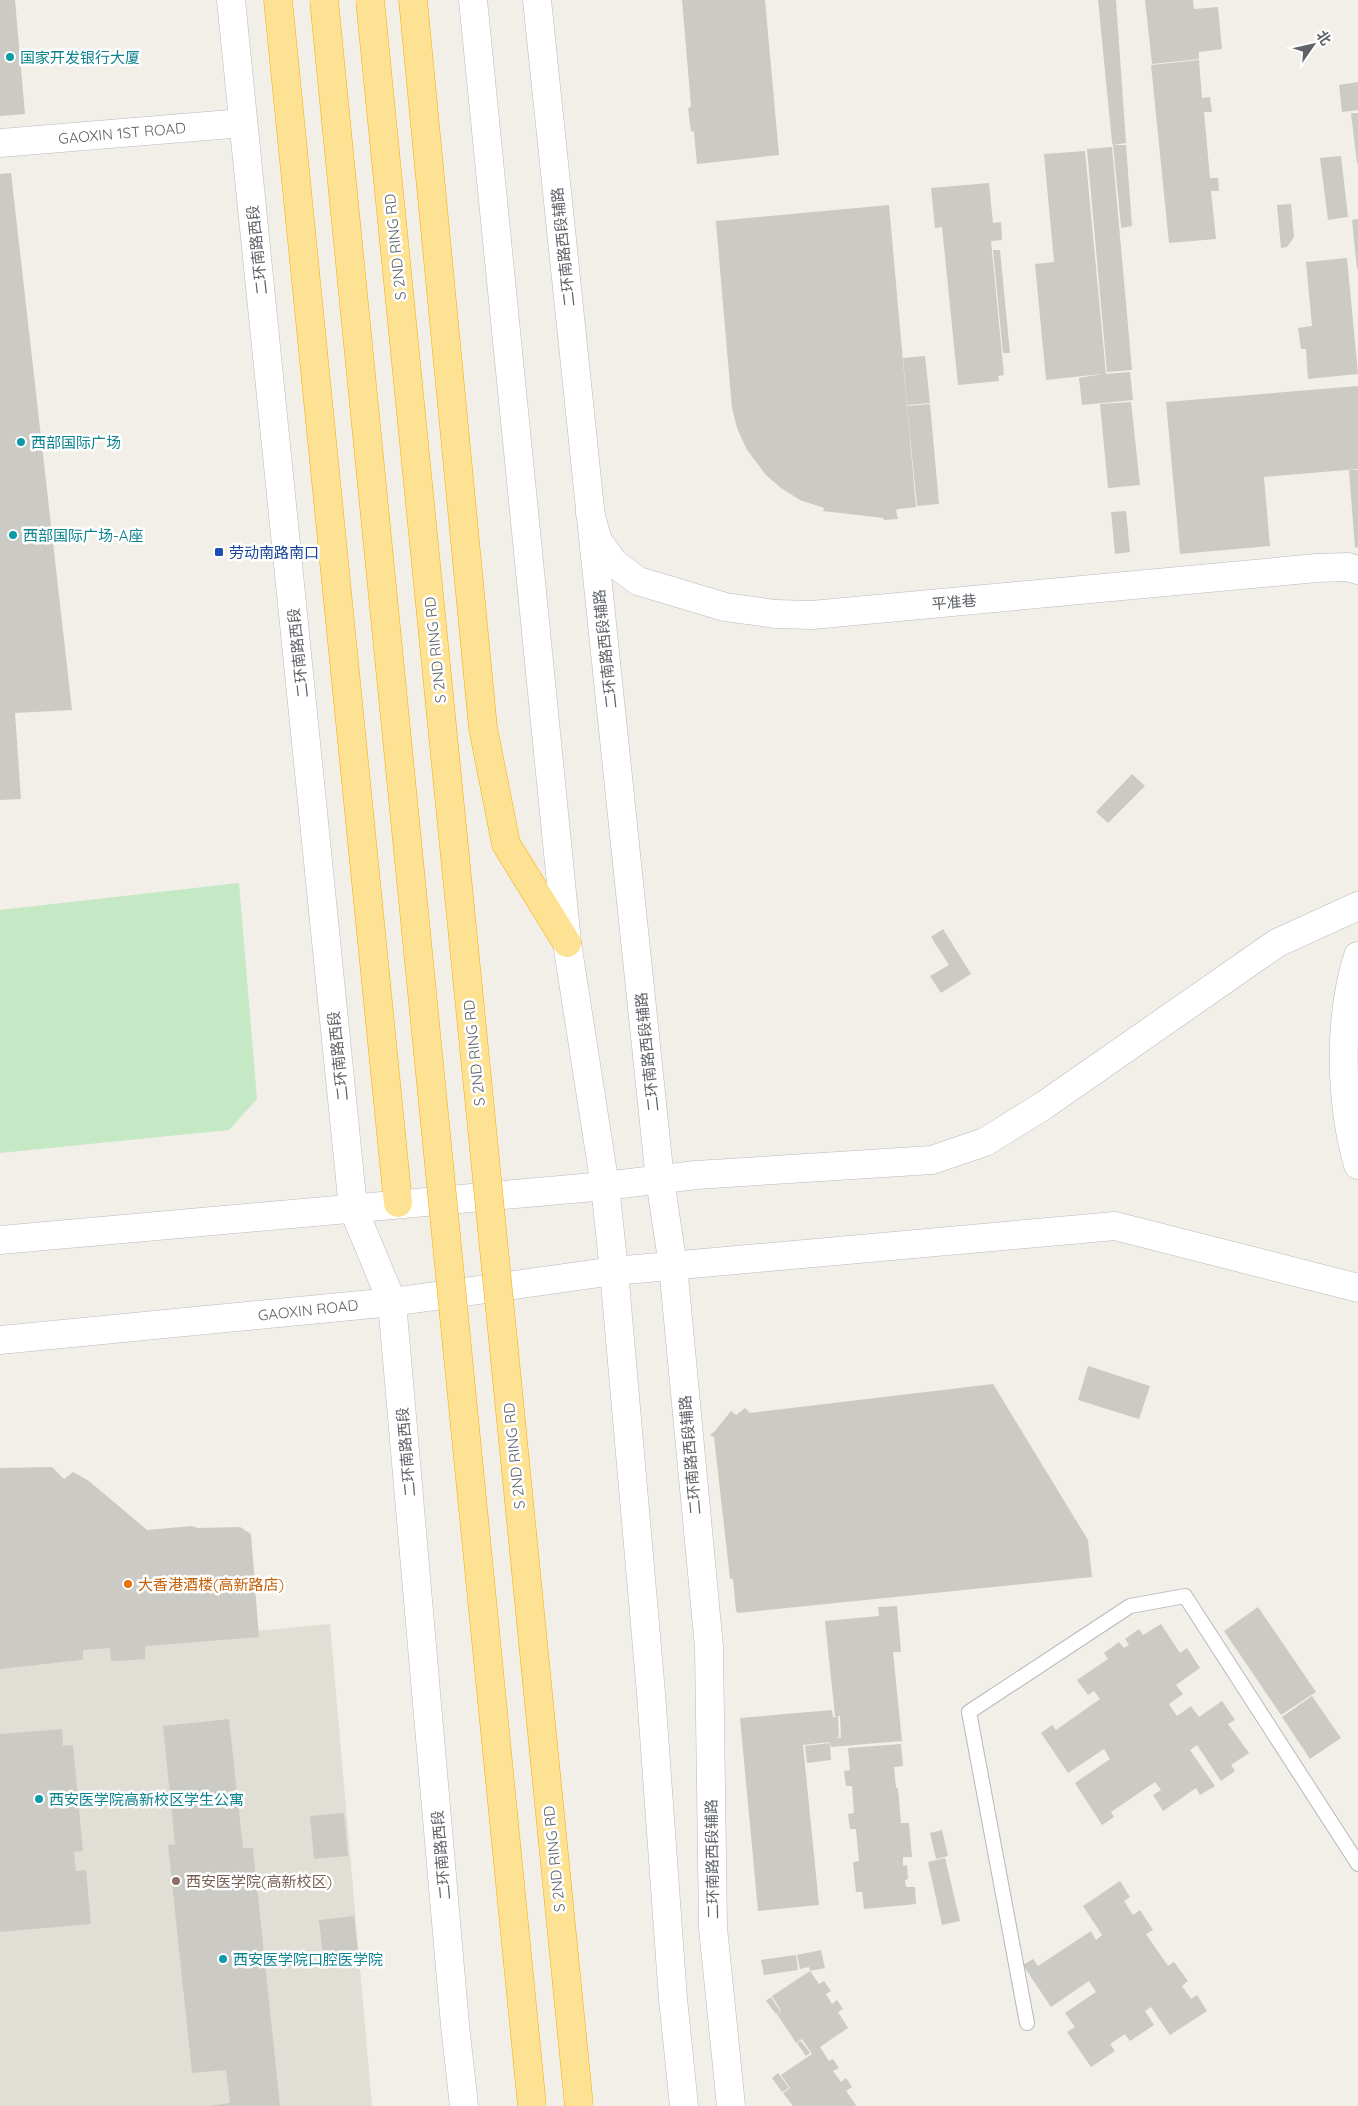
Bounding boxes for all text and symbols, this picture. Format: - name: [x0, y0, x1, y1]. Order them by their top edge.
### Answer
- north arrow: [1288, 20, 1338, 70]
- text: 北: [1312, 27, 1335, 49]
- place label: 国家开发银行大厦: [20, 48, 140, 67]
- marker: 国家开发银行大厦: [4, 51, 16, 63]
- street label: GAOXIN 1ST ROAD: [57, 118, 187, 148]
- street label: 二环南路西段辅路: [547, 186, 579, 308]
- street label: S 2ND RING RD: [380, 193, 410, 301]
- street label: 二环南路西段: [243, 204, 271, 296]
- place label: 西部国际广场: [31, 433, 121, 452]
- marker: 西部国际广场: [15, 436, 27, 448]
- place label: 西部国际广场-A座: [23, 526, 144, 545]
- marker: 西部国际广场-A座: [7, 529, 19, 541]
- place label: 劳动南路南口: [229, 543, 319, 562]
- marker: 劳动南路南口: [213, 546, 225, 558]
- street label: 二环南路西段辅路: [589, 588, 621, 710]
- street label: 平准巷: [931, 591, 977, 613]
- street label: S 2ND RING RD: [420, 596, 450, 704]
- street label: 二环南路西段: [284, 607, 312, 699]
- street label: 二环南路西段辅路: [631, 991, 663, 1113]
- street label: S 2ND RING RD: [459, 999, 489, 1107]
- street label: 二环南路西段: [324, 1010, 352, 1102]
- street label: GAOXIN ROAD: [257, 1295, 359, 1325]
- street label: 二环南路西段辅路: [675, 1394, 705, 1516]
- street label: S 2ND RING RD: [499, 1402, 529, 1510]
- street label: 二环南路西段: [393, 1406, 419, 1498]
- place label: 大香港酒楼(高新路店): [138, 1575, 284, 1594]
- marker: 大香港酒楼(高新路店): [122, 1578, 134, 1590]
- place label: 西安医学院高新校区学生公寓: [49, 1790, 244, 1809]
- marker: 西安医学院高新校区学生公寓: [33, 1793, 45, 1805]
- street label: 二环南路西段辅路: [701, 1799, 723, 1919]
- street label: S 2ND RING RD: [539, 1805, 569, 1913]
- street label: 二环南路西段: [428, 1809, 454, 1901]
- place label: 西安医学院(高新校区): [186, 1872, 332, 1891]
- marker: 西安医学院(高新校区): [170, 1875, 182, 1887]
- place label: 西安医学院口腔医学院: [233, 1950, 383, 1969]
- marker: 西安医学院口腔医学院: [217, 1953, 229, 1965]

